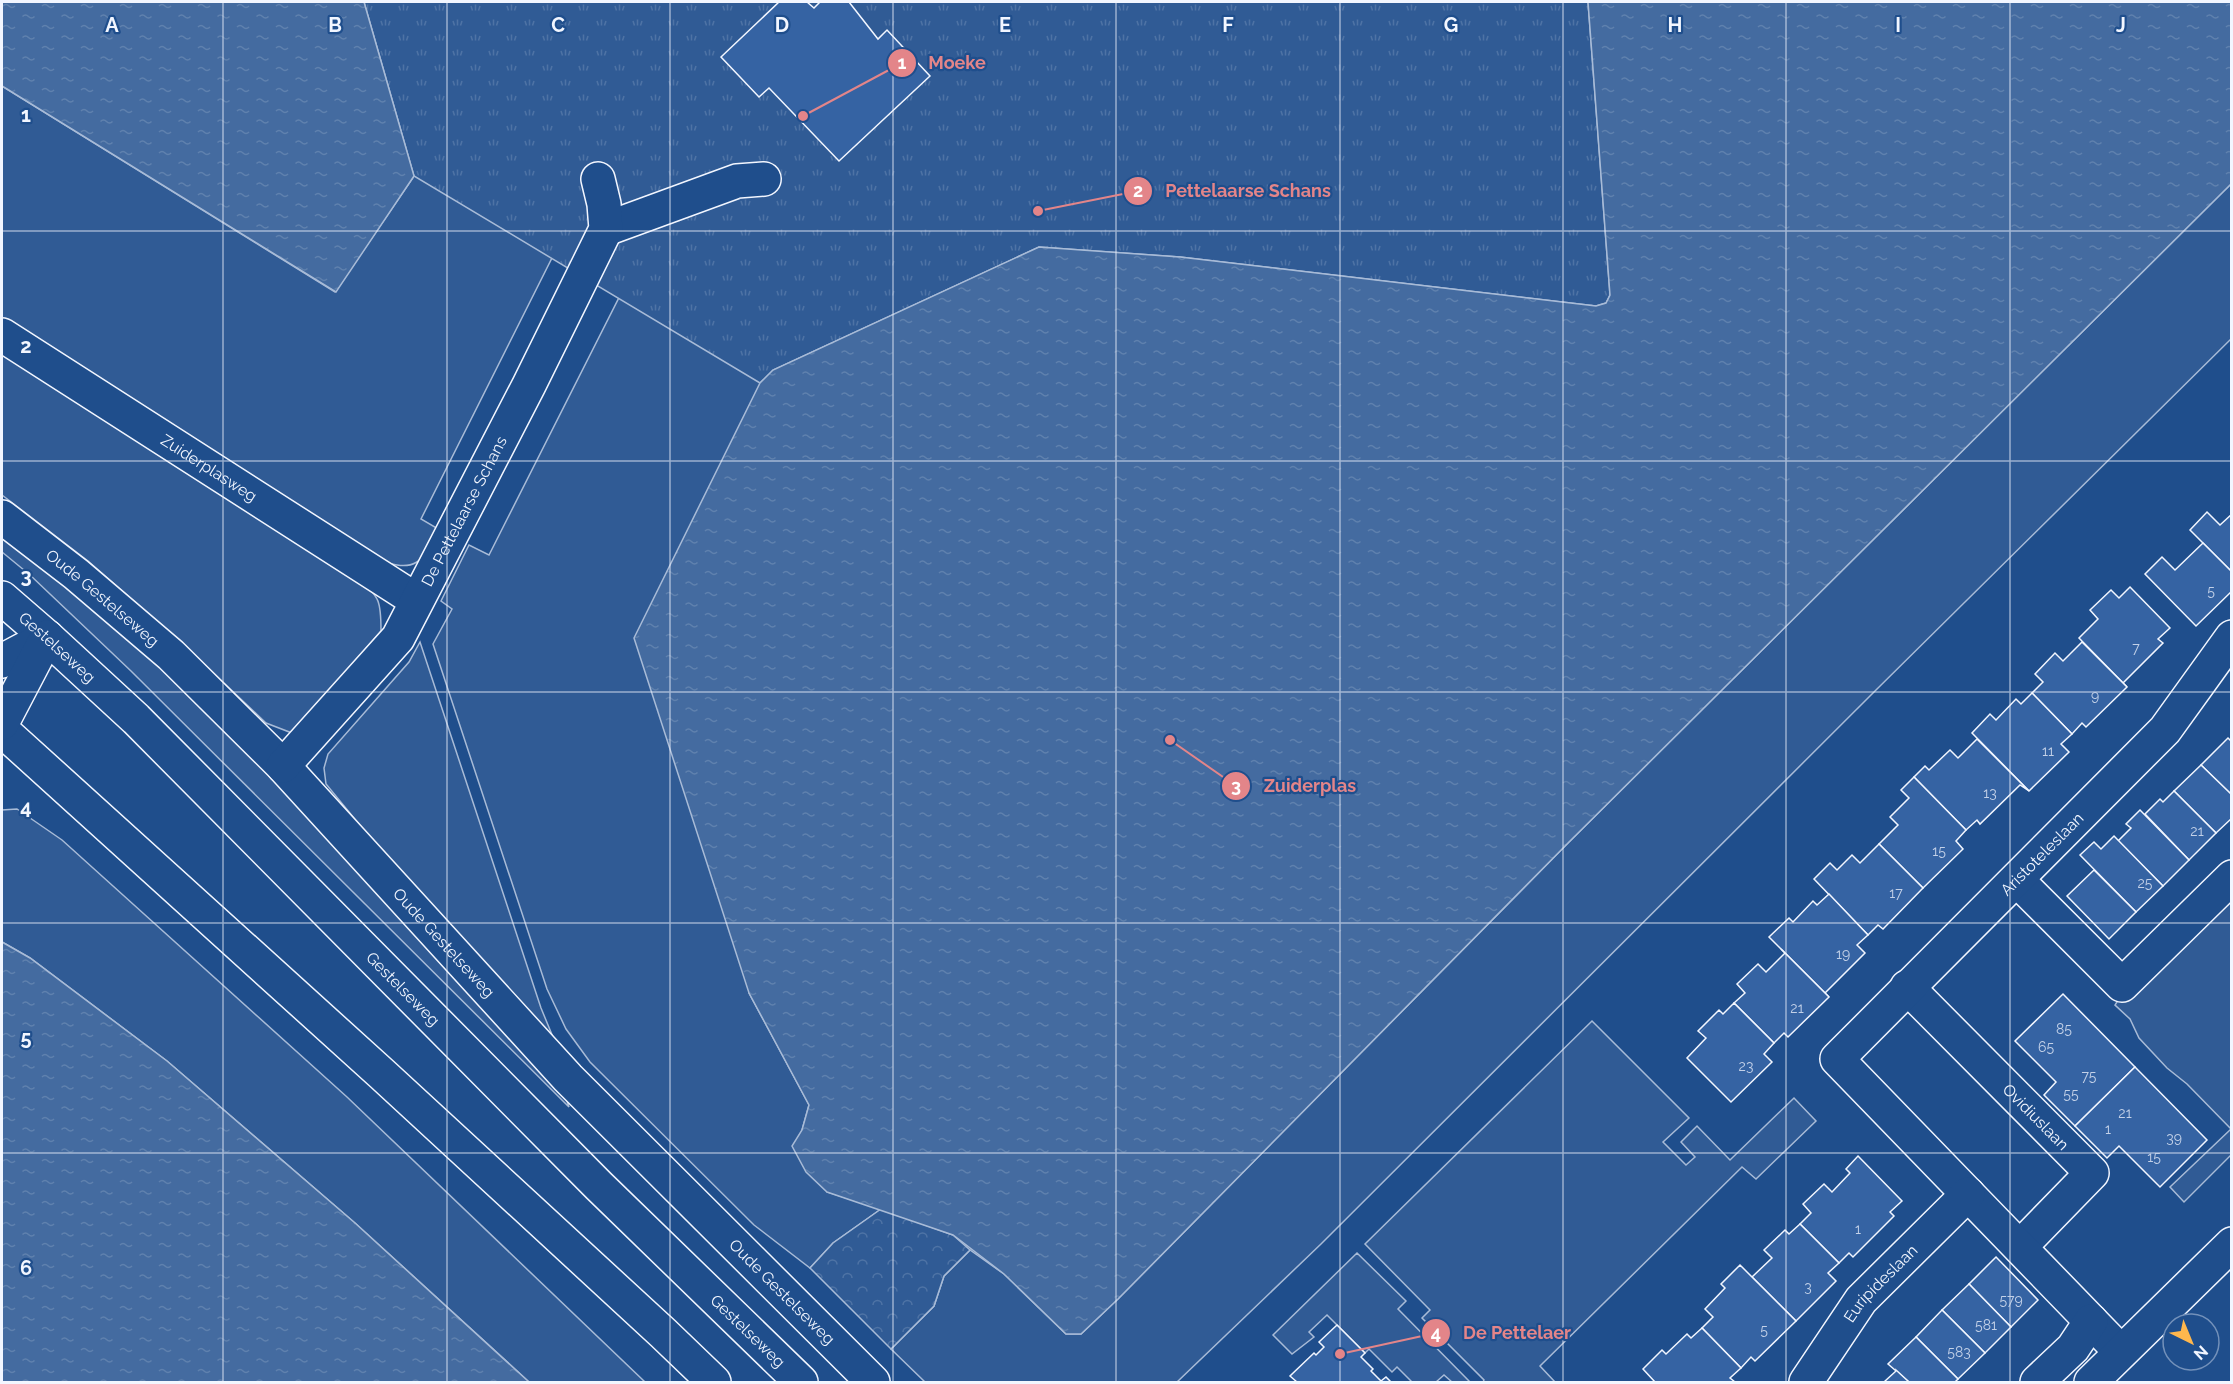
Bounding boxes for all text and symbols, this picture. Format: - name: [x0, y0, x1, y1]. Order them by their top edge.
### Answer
- text: A: [105, 13, 119, 37]
- text: B: [328, 13, 342, 37]
- text: C: [551, 13, 565, 37]
- text: D: [775, 13, 789, 37]
- text: E: [999, 13, 1011, 37]
- text: F: [1222, 13, 1234, 37]
- text: G: [1444, 13, 1458, 37]
- text: H: [1668, 13, 1682, 37]
- text: I: [1895, 13, 1901, 37]
- text: J: [2116, 13, 2126, 37]
- callout: Moeke: [887, 45, 998, 81]
- text: 1: [898, 52, 907, 73]
- text: Moeke: [928, 52, 986, 73]
- text: 1: [21, 103, 31, 127]
- callout: Pettelaarse Schans: [1123, 173, 1343, 209]
- text: 2: [1133, 180, 1143, 201]
- text: Pettelaarse Schans: [1165, 180, 1331, 201]
- text: 2: [20, 334, 32, 358]
- street label: Zuiderplasweg: [158, 430, 261, 505]
- street label: De Pettelaarse Schans: [417, 433, 511, 589]
- street label: Oude Gestelseweg: [42, 545, 162, 651]
- text: 3: [20, 564, 32, 588]
- house number: 5: [2207, 583, 2215, 599]
- street label: Gestelseweg: [15, 608, 99, 686]
- house number: 7: [2132, 640, 2140, 656]
- house number: 9: [2091, 688, 2099, 704]
- house number: 11: [2042, 743, 2054, 759]
- callout: Zuiderplas: [1221, 768, 1368, 804]
- text: 3: [1231, 775, 1241, 796]
- text: Zuiderplas: [1264, 775, 1356, 796]
- house number: 13: [1983, 785, 1997, 801]
- text: 4: [20, 795, 32, 819]
- street label: Aristoteleslaan: [1996, 808, 2087, 899]
- house number: 21: [2190, 823, 2204, 839]
- house number: 15: [1932, 843, 1946, 859]
- house number: 25: [2138, 875, 2153, 891]
- street label: Oude Gestelseweg: [390, 883, 498, 1001]
- house number: 17: [1889, 885, 1903, 901]
- house number: 19: [1836, 946, 1850, 962]
- street label: Gestelseweg: [362, 947, 444, 1029]
- house number: 21: [1790, 1000, 1804, 1016]
- house number: 85: [2056, 1021, 2072, 1037]
- text: 5: [20, 1026, 32, 1050]
- house number: 65: [2038, 1039, 2054, 1055]
- house number: 23: [1739, 1058, 1753, 1074]
- house number: 75: [2082, 1068, 2097, 1084]
- street label: Ovidiuslaan: [1999, 1080, 2073, 1154]
- house number: 55: [2063, 1086, 2079, 1102]
- house number: 21: [2118, 1105, 2132, 1121]
- house number: 1: [2105, 1121, 2111, 1137]
- house number: 39: [2166, 1130, 2182, 1146]
- house number: 15: [2147, 1149, 2161, 1165]
- house number: 1: [1855, 1221, 1861, 1237]
- street label: Oude Gestelseweg: [725, 1234, 839, 1348]
- street label: Euripideslaan: [1839, 1240, 1921, 1326]
- text: 6: [20, 1256, 32, 1280]
- house number: 3: [1804, 1279, 1812, 1295]
- street label: Gestelseweg: [707, 1291, 789, 1371]
- house number: 579: [1999, 1292, 2023, 1308]
- north arrow: [2161, 1312, 2221, 1372]
- callout: De Pettelaer: [1421, 1315, 1583, 1351]
- house number: 581: [1975, 1317, 1997, 1333]
- text: 4: [1431, 1322, 1441, 1343]
- text: De Pettelaer: [1463, 1322, 1571, 1343]
- house number: 5: [1760, 1322, 1768, 1338]
- text: N: [2190, 1341, 2212, 1364]
- house number: 583: [1947, 1344, 1971, 1360]

